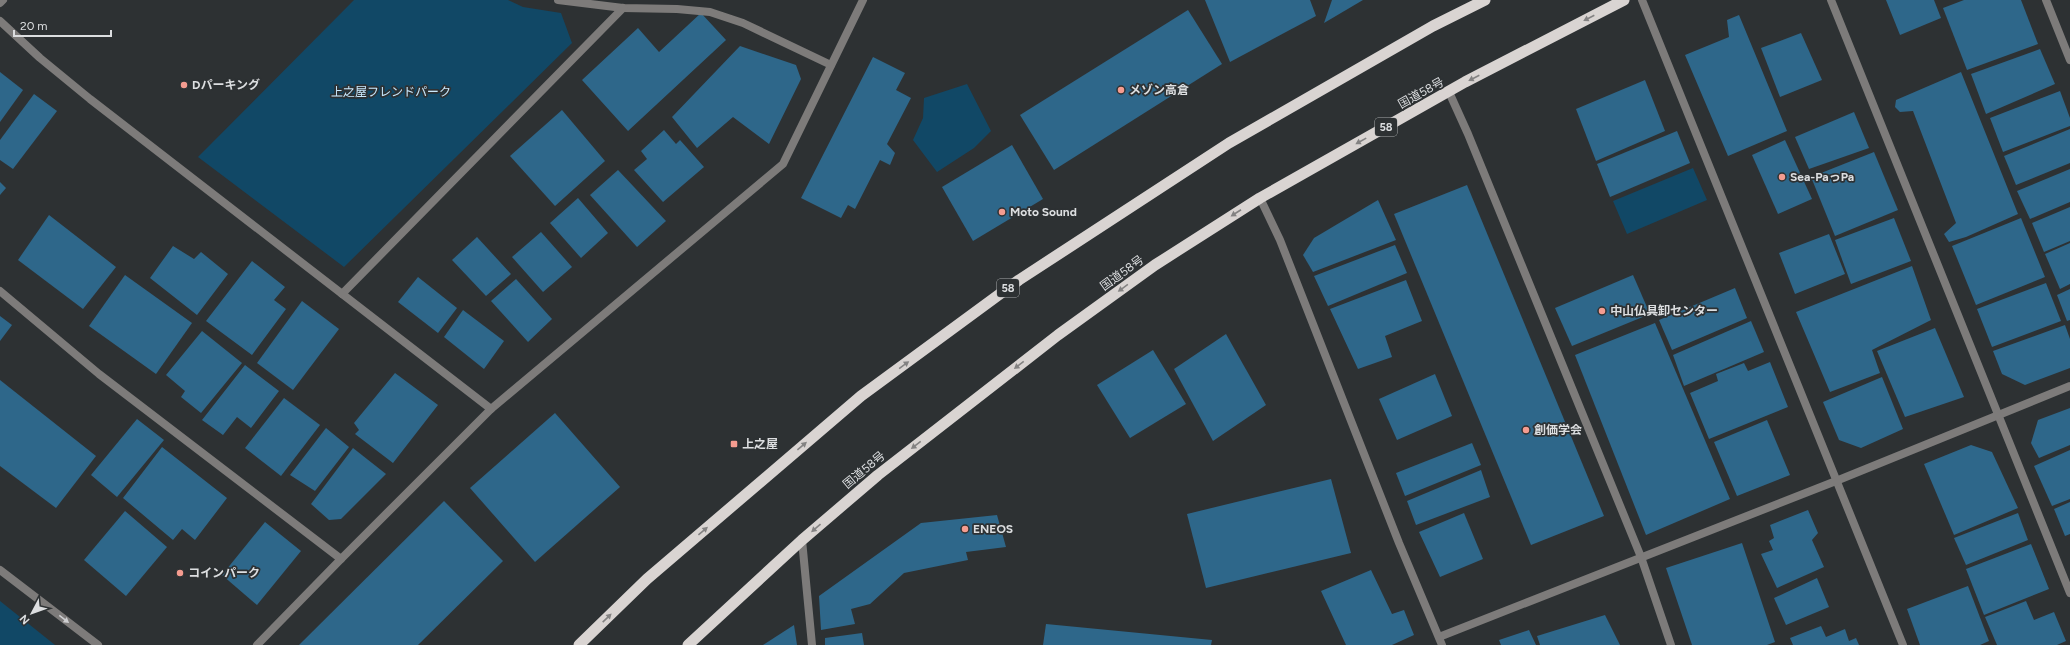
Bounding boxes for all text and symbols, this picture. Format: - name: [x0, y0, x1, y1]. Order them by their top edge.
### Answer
- scale bar: [14, 12, 111, 38]
- one-way arrow: [1584, 15, 1595, 21]
- text: 20 m: [20, 19, 48, 33]
- street label: 国道58号: [1396, 75, 1446, 111]
- one-way arrow: [1468, 75, 1480, 81]
- place label: Dパーキング: [192, 78, 260, 92]
- marker: Dパーキング: [179, 80, 189, 90]
- place label: メゾン高倉: [1129, 83, 1189, 97]
- park label: 上之屋フレンドパーク: [331, 85, 451, 99]
- marker: メゾン高倉: [1116, 85, 1126, 95]
- road number: 58: [1375, 118, 1397, 136]
- one-way arrow: [1355, 138, 1366, 145]
- place label: Sea-PaっPa: [1790, 170, 1854, 184]
- marker: Sea-PaっPa: [1777, 172, 1787, 182]
- place label: Moto Sound: [1010, 205, 1077, 219]
- marker: Moto Sound: [997, 207, 1007, 217]
- one-way arrow: [1231, 209, 1241, 217]
- street label: 国道58号: [1098, 253, 1146, 293]
- road number: 58: [997, 279, 1019, 297]
- one-way arrow: [1118, 284, 1129, 292]
- place label: 中山仏具卸センター: [1610, 304, 1718, 318]
- marker: 中山仏具卸センター: [1597, 306, 1607, 316]
- one-way arrow: [898, 361, 909, 369]
- one-way arrow: [1013, 361, 1024, 370]
- place label: 創価学会: [1534, 423, 1582, 437]
- marker: 創価学会: [1521, 425, 1531, 435]
- place label: 上之屋: [742, 437, 778, 451]
- marker: 上之屋: [729, 439, 739, 449]
- one-way arrow: [911, 441, 922, 449]
- one-way arrow: [797, 442, 808, 451]
- street label: 国道58号: [840, 448, 888, 492]
- place label: ENEOS: [973, 522, 1013, 536]
- one-way arrow: [811, 523, 821, 532]
- marker: ENEOS: [960, 524, 970, 534]
- one-way arrow: [698, 526, 709, 535]
- place label: コインパーク: [188, 566, 260, 580]
- marker: コインパーク: [175, 568, 185, 578]
- north arrow: [12, 593, 52, 633]
- text: N: [17, 612, 33, 627]
- one-way arrow: [602, 613, 612, 623]
- one-way arrow: [59, 615, 70, 624]

